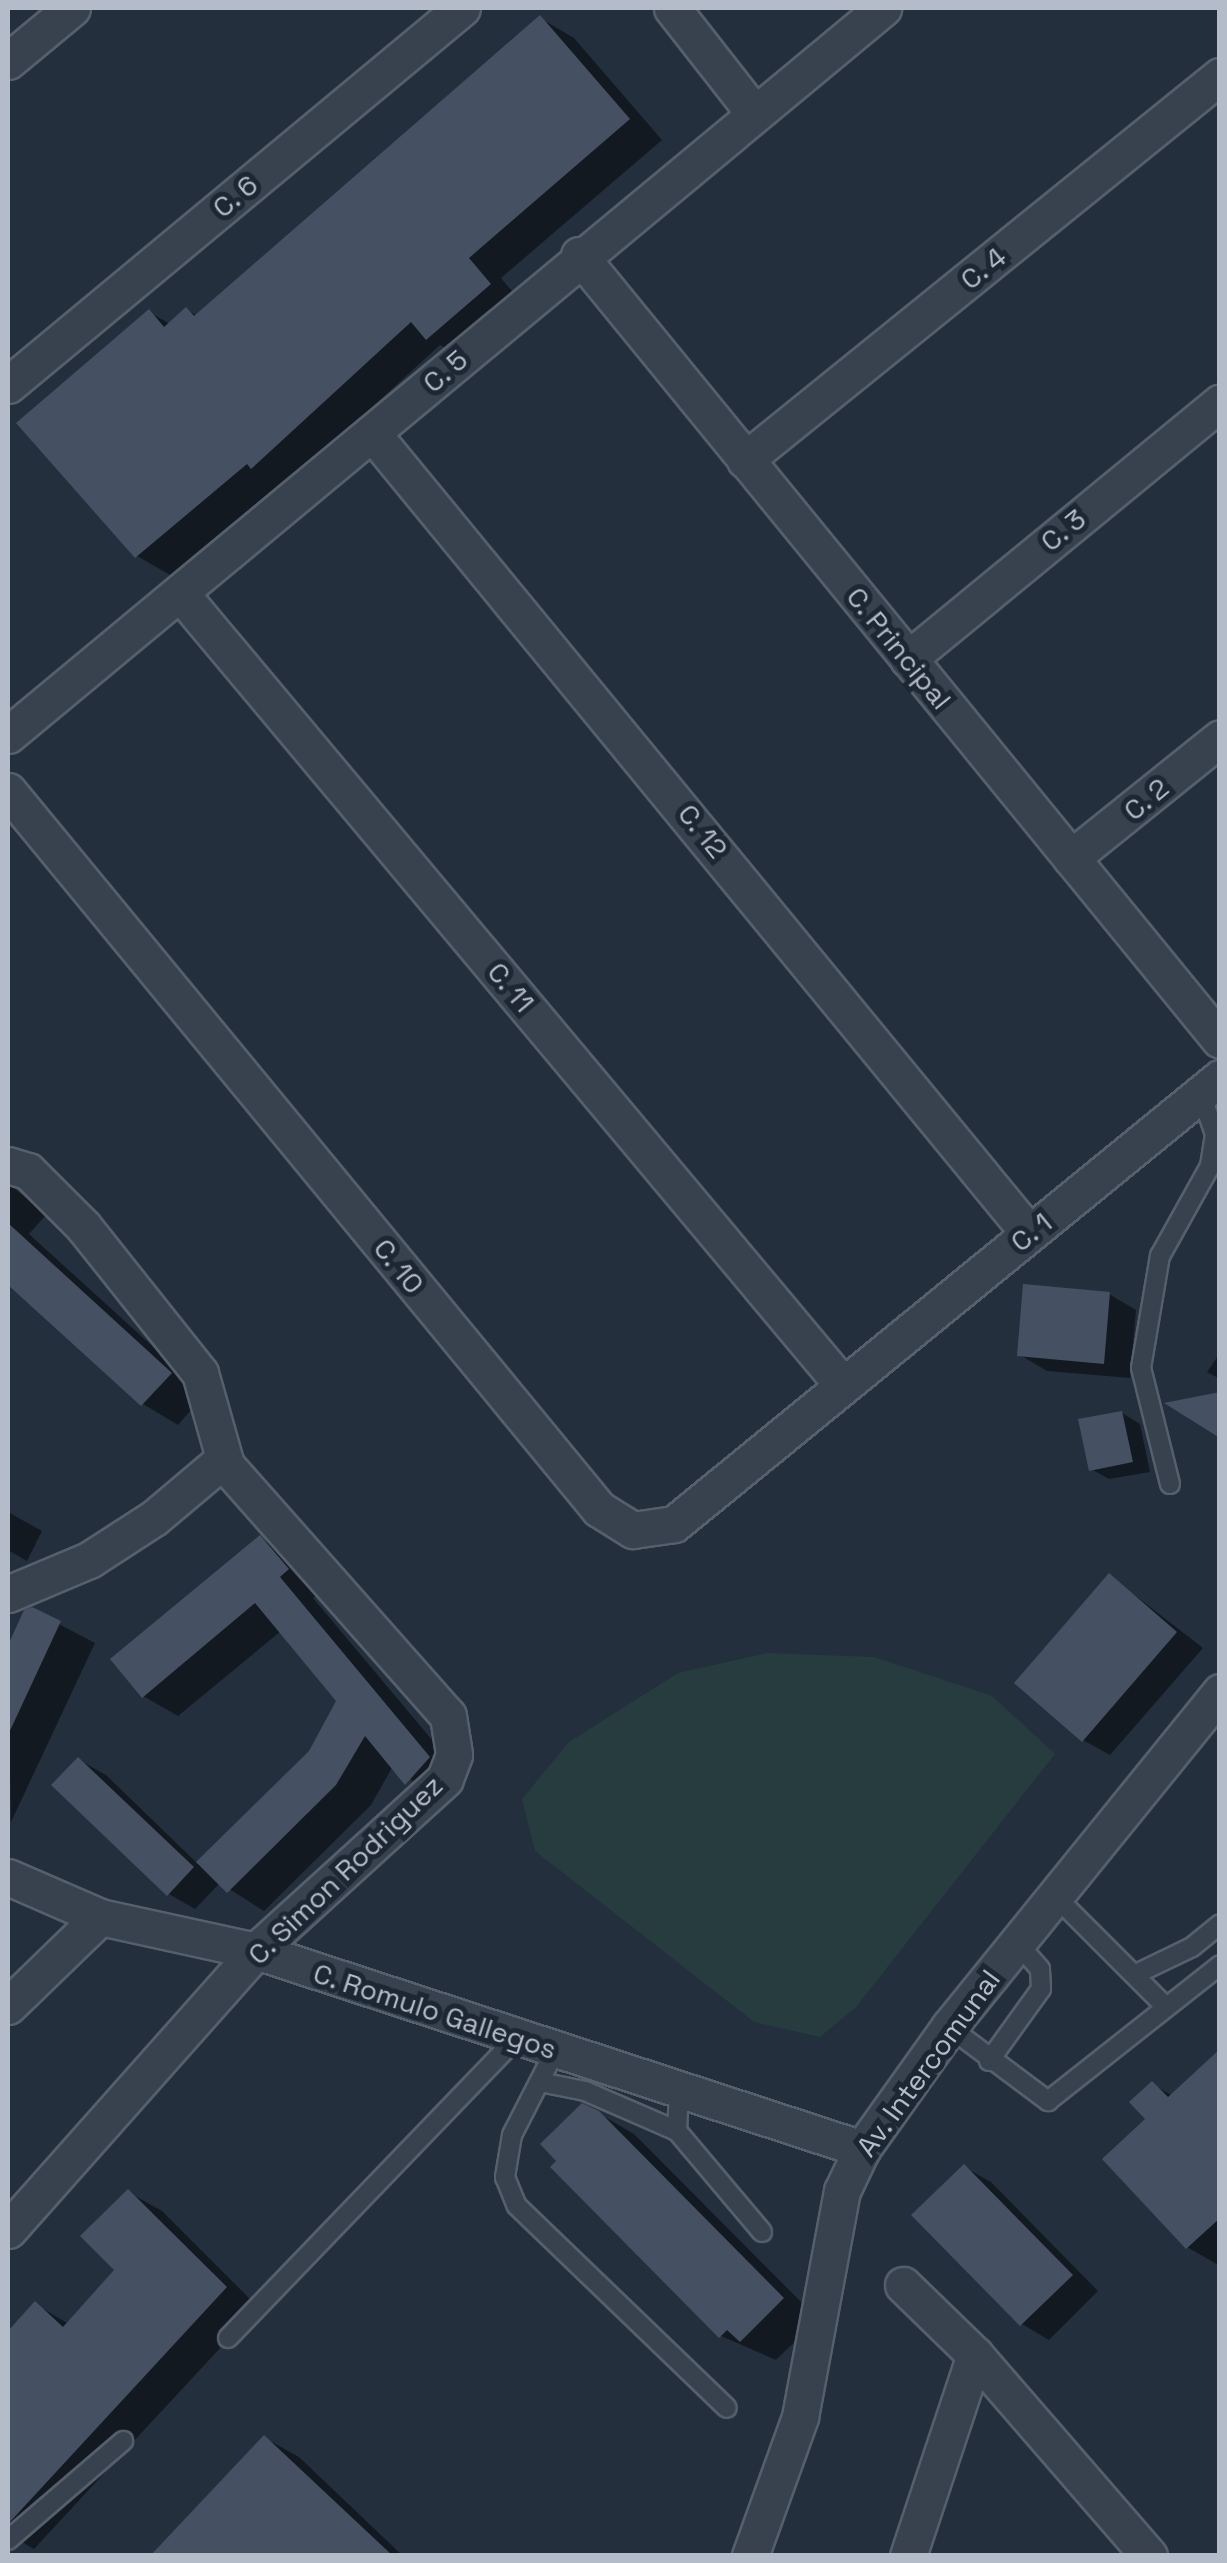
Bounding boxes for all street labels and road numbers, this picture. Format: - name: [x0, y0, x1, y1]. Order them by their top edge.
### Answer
- street label: C. 6: [205, 167, 265, 225]
- street label: C. 4: [953, 239, 1013, 297]
- street label: C. 5: [415, 342, 475, 400]
- street label: C. 3: [1033, 501, 1093, 559]
- street label: C. Principal: [839, 580, 959, 716]
- street label: C. 2: [1116, 770, 1176, 828]
- street label: C. 12: [671, 797, 735, 865]
- street label: C. 11: [480, 955, 542, 1019]
- street label: C. 1: [1003, 1205, 1059, 1259]
- street label: C. 10: [366, 1231, 432, 1301]
- street label: C. Simon Rodriguez: [240, 1768, 450, 1972]
- street label: C. Romulo Gallegos: [309, 1956, 561, 2066]
- street label: Av. Intercomunal: [849, 1963, 1007, 2163]

